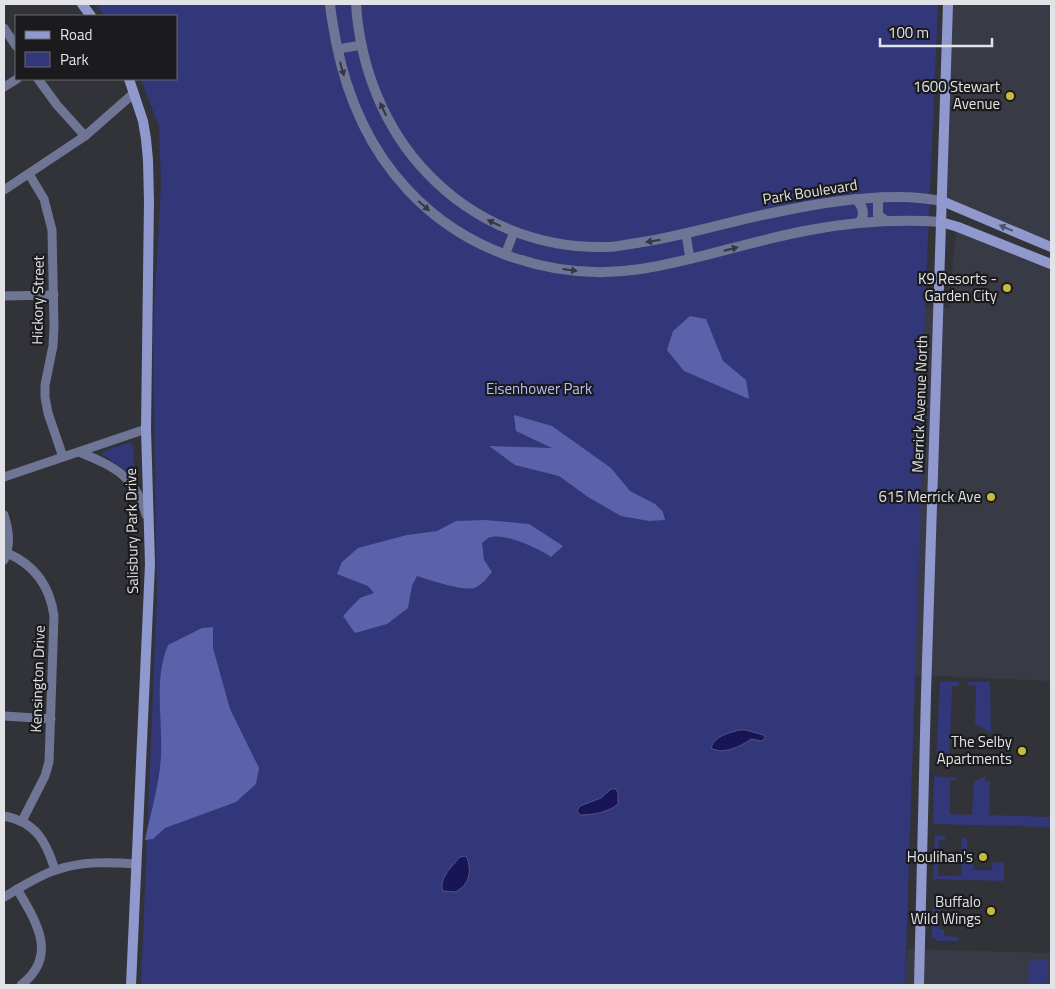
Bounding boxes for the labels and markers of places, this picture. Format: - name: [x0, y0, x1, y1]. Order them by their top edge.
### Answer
- place label: 1600 Stewart Avenue: [913, 75, 1001, 115]
- marker: 1600 Stewart Avenue: [1004, 90, 1016, 102]
- place label: K9 Resorts - Garden City: [918, 267, 997, 307]
- marker: K9 Resorts - Garden City: [1001, 282, 1013, 294]
- place label: 615 Merrick Ave: [878, 485, 981, 508]
- marker: 615 Merrick Ave: [985, 491, 997, 503]
- place label: The Selby Apartments: [937, 730, 1012, 770]
- marker: The Selby Apartments: [1016, 745, 1028, 757]
- place label: Houlihan's: [907, 845, 973, 868]
- marker: Houlihan's: [977, 851, 989, 863]
- place label: Buffalo Wild Wings: [910, 890, 981, 930]
- marker: Buffalo Wild Wings: [985, 905, 997, 917]

